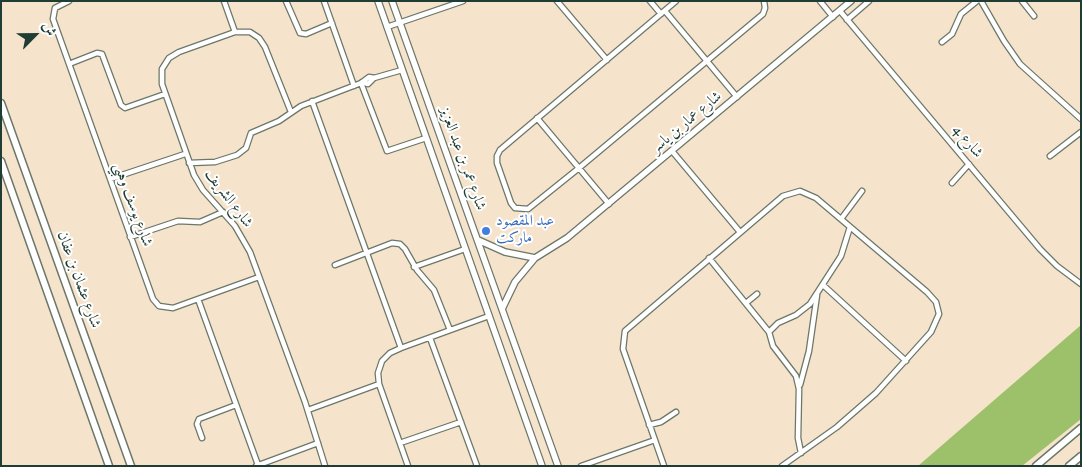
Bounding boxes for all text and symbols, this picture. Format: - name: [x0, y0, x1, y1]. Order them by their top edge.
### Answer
- north arrow: [10, 10, 60, 60]
- text: ش: [38, 19, 60, 39]
- street label: شارع عمار بن ياسر: [648, 88, 726, 158]
- street label: شارع عمر بن عبد العزيز: [435, 105, 489, 213]
- street label: شارع 4: [948, 122, 986, 162]
- street label: شارع يوسف وهبي: [109, 161, 155, 249]
- street label: شارع الشريف: [200, 166, 256, 232]
- place label: عبد المقصود ماركت: [496, 213, 554, 248]
- marker: عبد المقصود ماركت: [480, 225, 492, 237]
- street label: شارع عثمان بن عفان: [52, 229, 104, 331]

